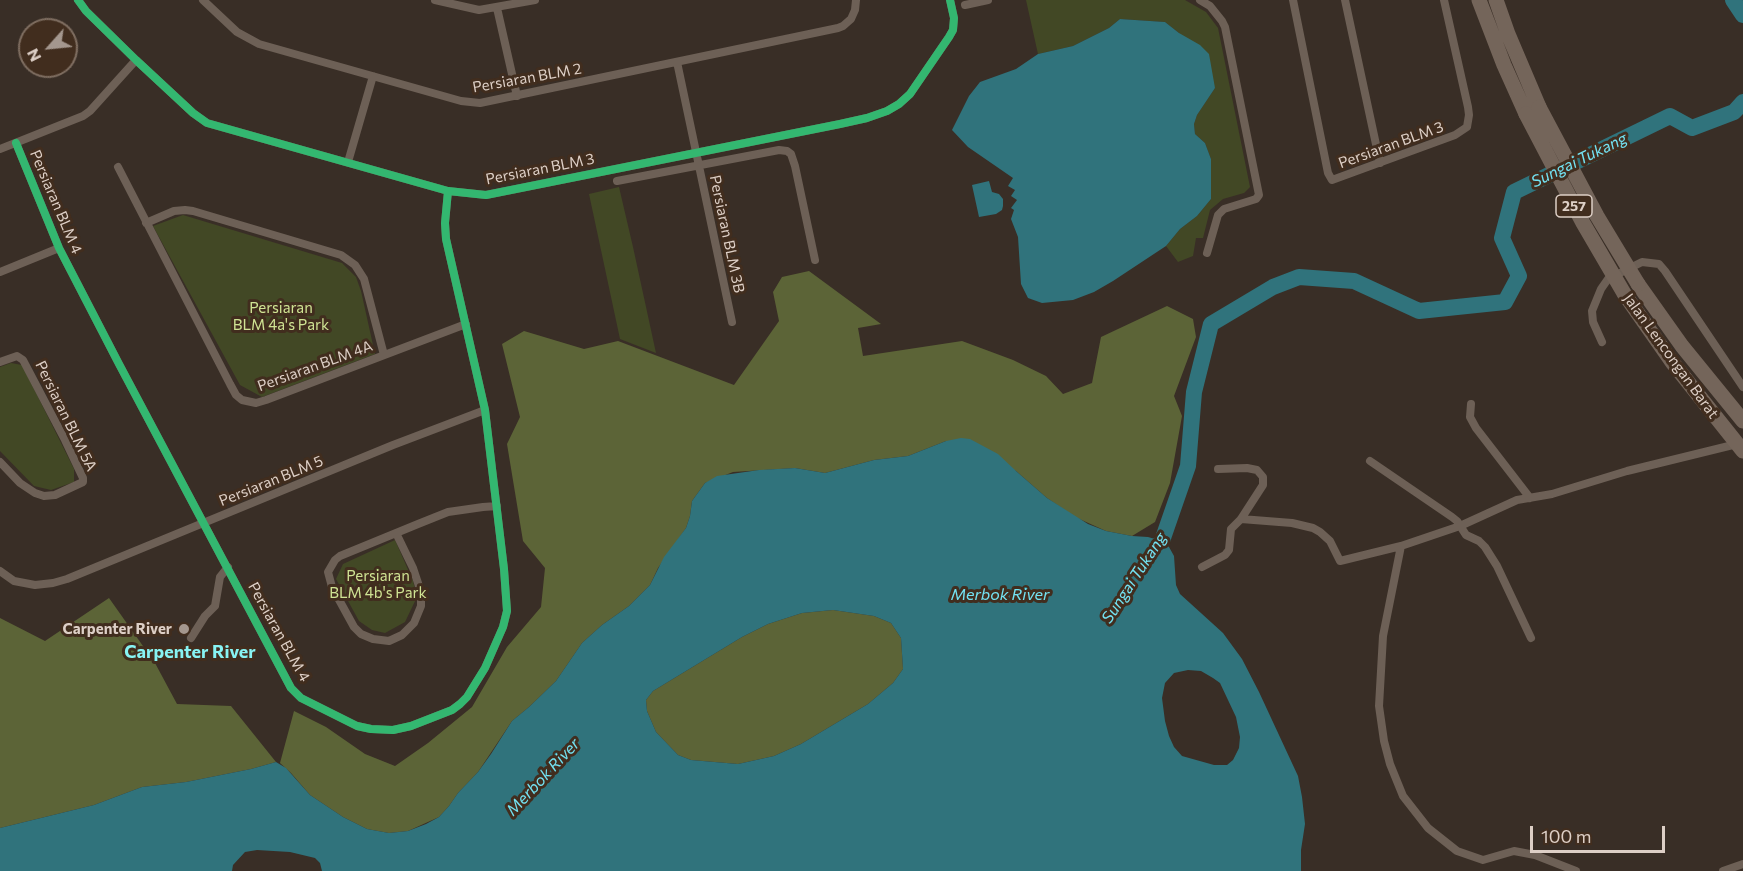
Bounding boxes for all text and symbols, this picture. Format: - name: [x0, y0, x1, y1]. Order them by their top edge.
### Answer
- north arrow: [18, 18, 78, 78]
- text: N: [22, 46, 44, 65]
- street label: Persiaran BLM 2: [471, 60, 583, 96]
- street label: Persiaran BLM 3: [1336, 118, 1446, 172]
- water label: Sungai Tukang: [1528, 129, 1630, 191]
- street label: Persiaran BLM 4: [26, 147, 86, 257]
- street label: Persiaran BLM 3: [484, 150, 596, 188]
- street label: Persiaran BLM 3B: [706, 173, 748, 295]
- road number: 257: [1556, 195, 1592, 217]
- street label: Jalan Lencongan Barat: [1620, 290, 1722, 422]
- park label: Persiaran BLM 4a's Park: [233, 299, 329, 334]
- street label: Persiaran BLM 4A: [255, 337, 375, 395]
- street label: Persiaran BLM 5A: [31, 358, 101, 474]
- street label: Persiaran BLM 5: [216, 452, 326, 510]
- water label: Sungai Tukang: [1098, 529, 1170, 627]
- park label: Persiaran BLM 4b's Park: [329, 567, 427, 602]
- street label: Persiaran BLM 4: [244, 579, 314, 685]
- water label: Merbok River: [951, 585, 1049, 605]
- place label: Carpenter River: [63, 620, 172, 638]
- marker: Carpenter River: [177, 622, 191, 636]
- district label: Carpenter River: [124, 641, 256, 663]
- water label: Merbok River: [502, 734, 584, 820]
- scale bar: [1533, 814, 1668, 852]
- text: 100 m: [1541, 825, 1591, 847]

